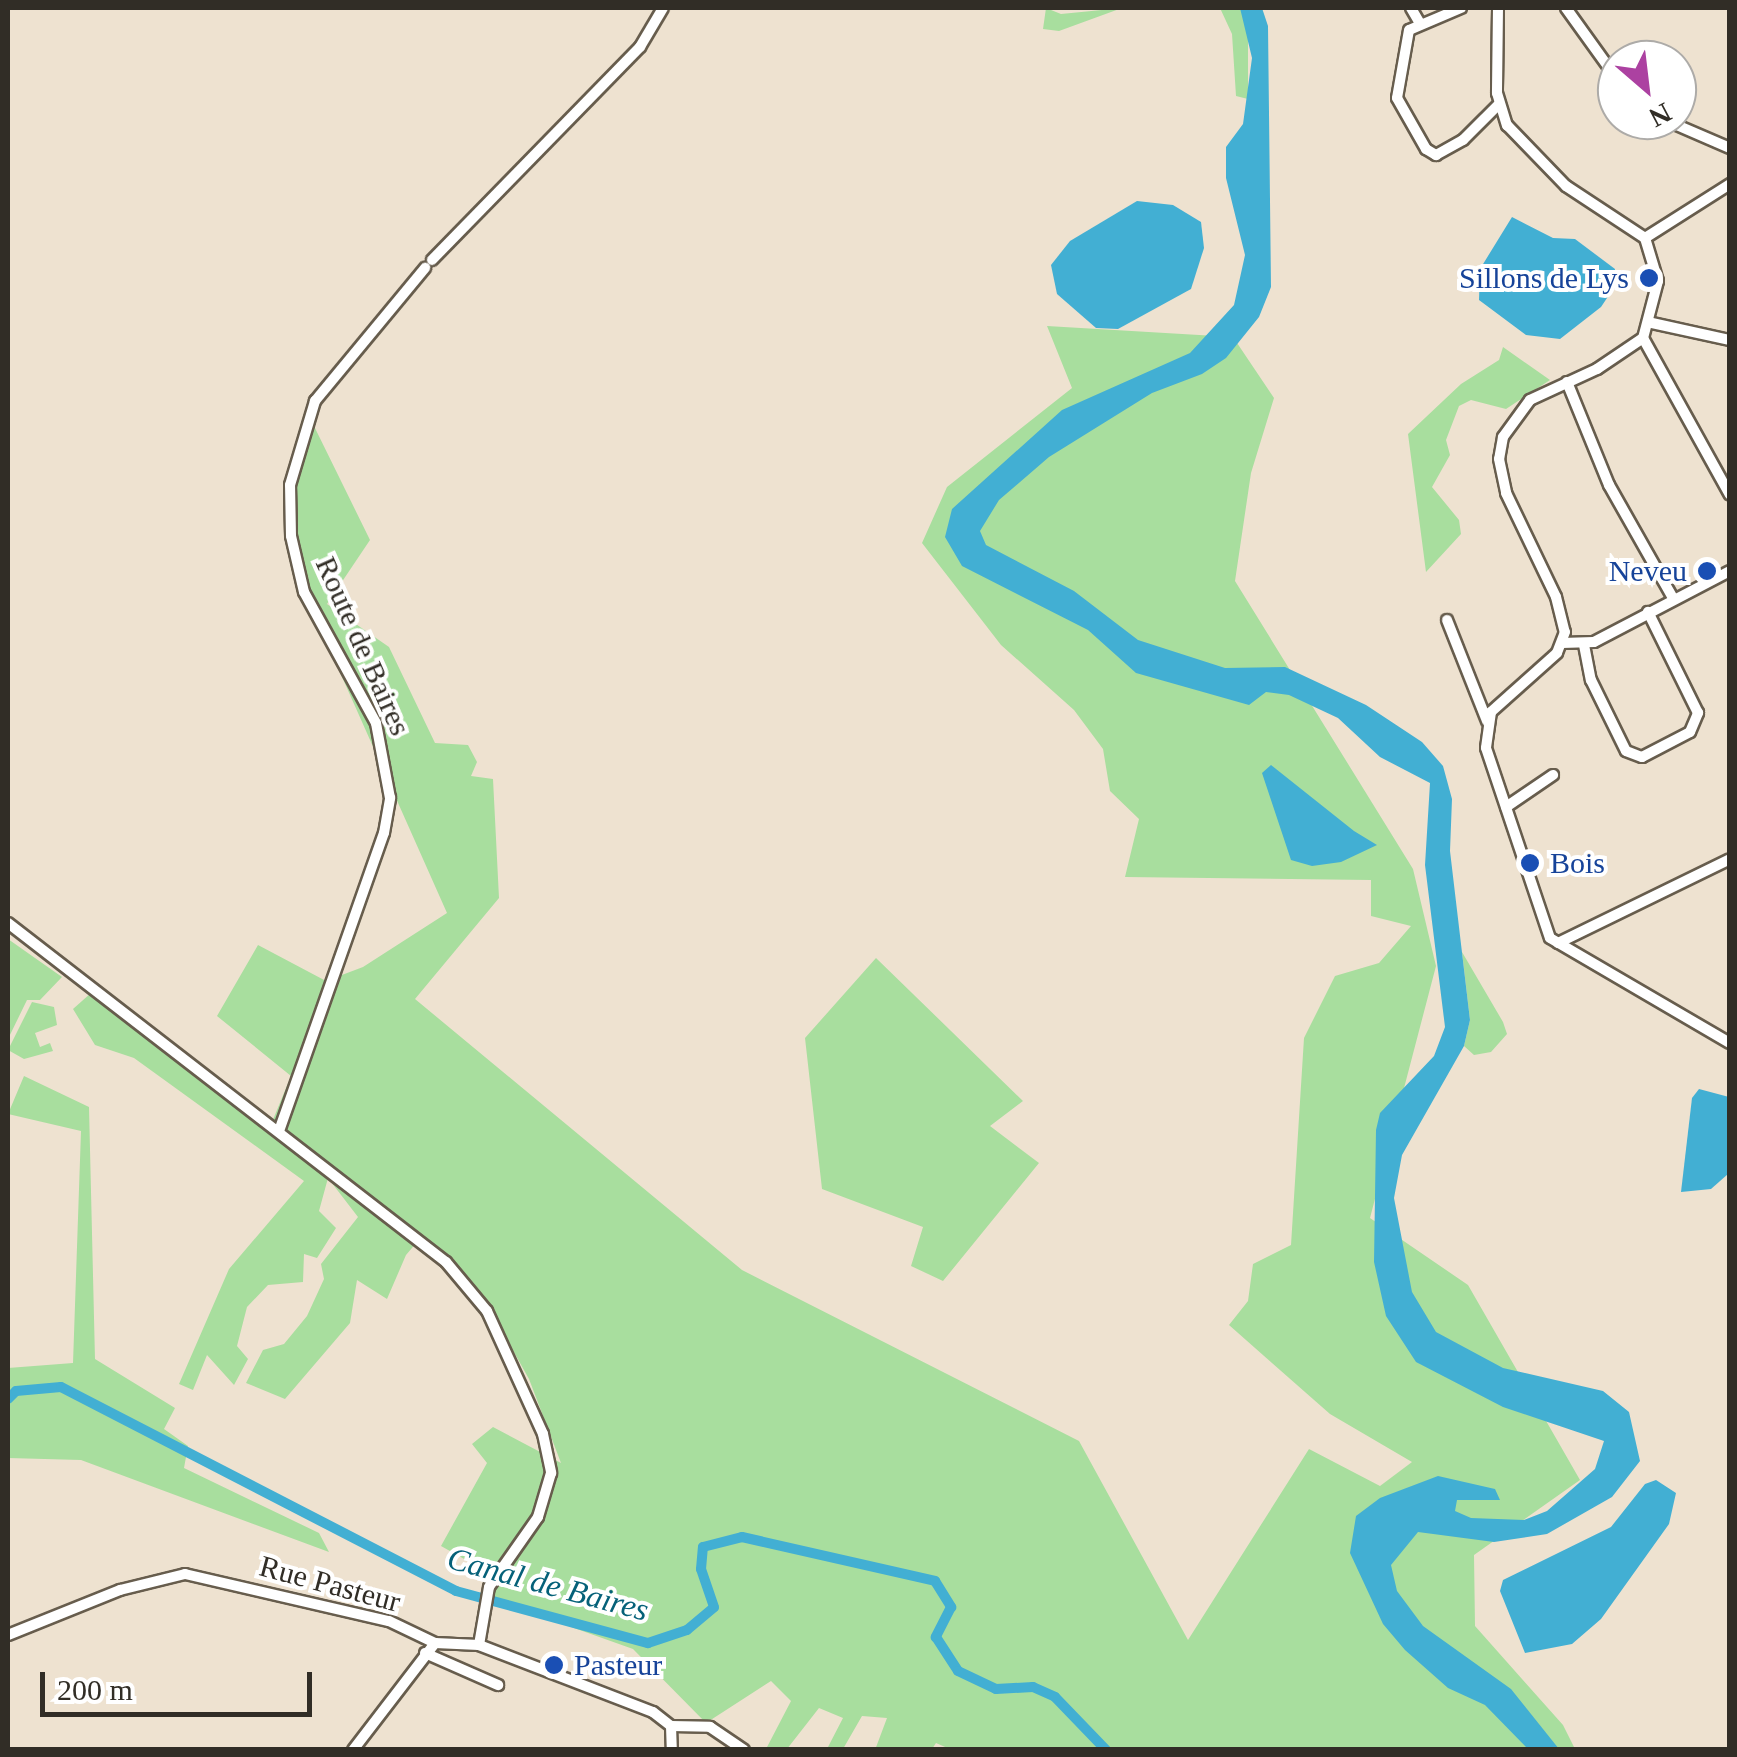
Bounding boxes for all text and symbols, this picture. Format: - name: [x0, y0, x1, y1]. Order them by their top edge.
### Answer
- north arrow: [1597, 40, 1697, 140]
- text: N: [1644, 97, 1677, 134]
- place label: Sillons de Lys: [1459, 260, 1629, 296]
- marker: Sillons de Lys: [1638, 267, 1660, 289]
- street label: Route de Baires: [308, 551, 418, 741]
- place label: Neveu: [1609, 553, 1687, 589]
- marker: Neveu: [1696, 560, 1718, 582]
- place label: Bois: [1550, 845, 1605, 881]
- marker: Bois: [1519, 852, 1541, 874]
- water label: Canal de Baires: [443, 1539, 653, 1629]
- street label: Rue Pasteur: [256, 1548, 404, 1620]
- place label: Pasteur: [574, 1647, 662, 1683]
- scale bar: [45, 1652, 318, 1714]
- marker: Pasteur: [543, 1654, 565, 1676]
- text: 200 m: [57, 1673, 133, 1706]

